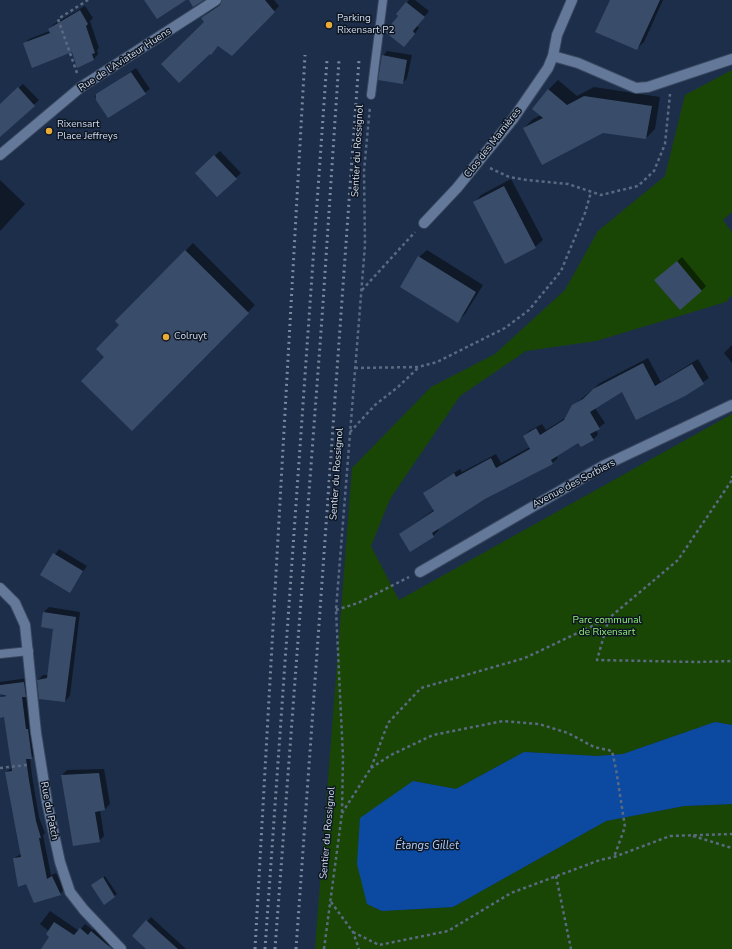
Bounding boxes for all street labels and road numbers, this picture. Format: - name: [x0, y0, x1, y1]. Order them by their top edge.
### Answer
- street label: Rue de l'Aviateur Huens: [76, 26, 174, 94]
- street label: Sentier du Rossignol: [350, 104, 366, 198]
- street label: Clos des Marnières: [462, 106, 524, 180]
- street label: Sentier du Rossignol: [328, 427, 346, 521]
- street label: Avenue des Sorbiers: [530, 457, 618, 511]
- street label: Rue du Patch: [37, 781, 61, 841]
- street label: Sentier du Rossignol: [318, 786, 338, 880]

